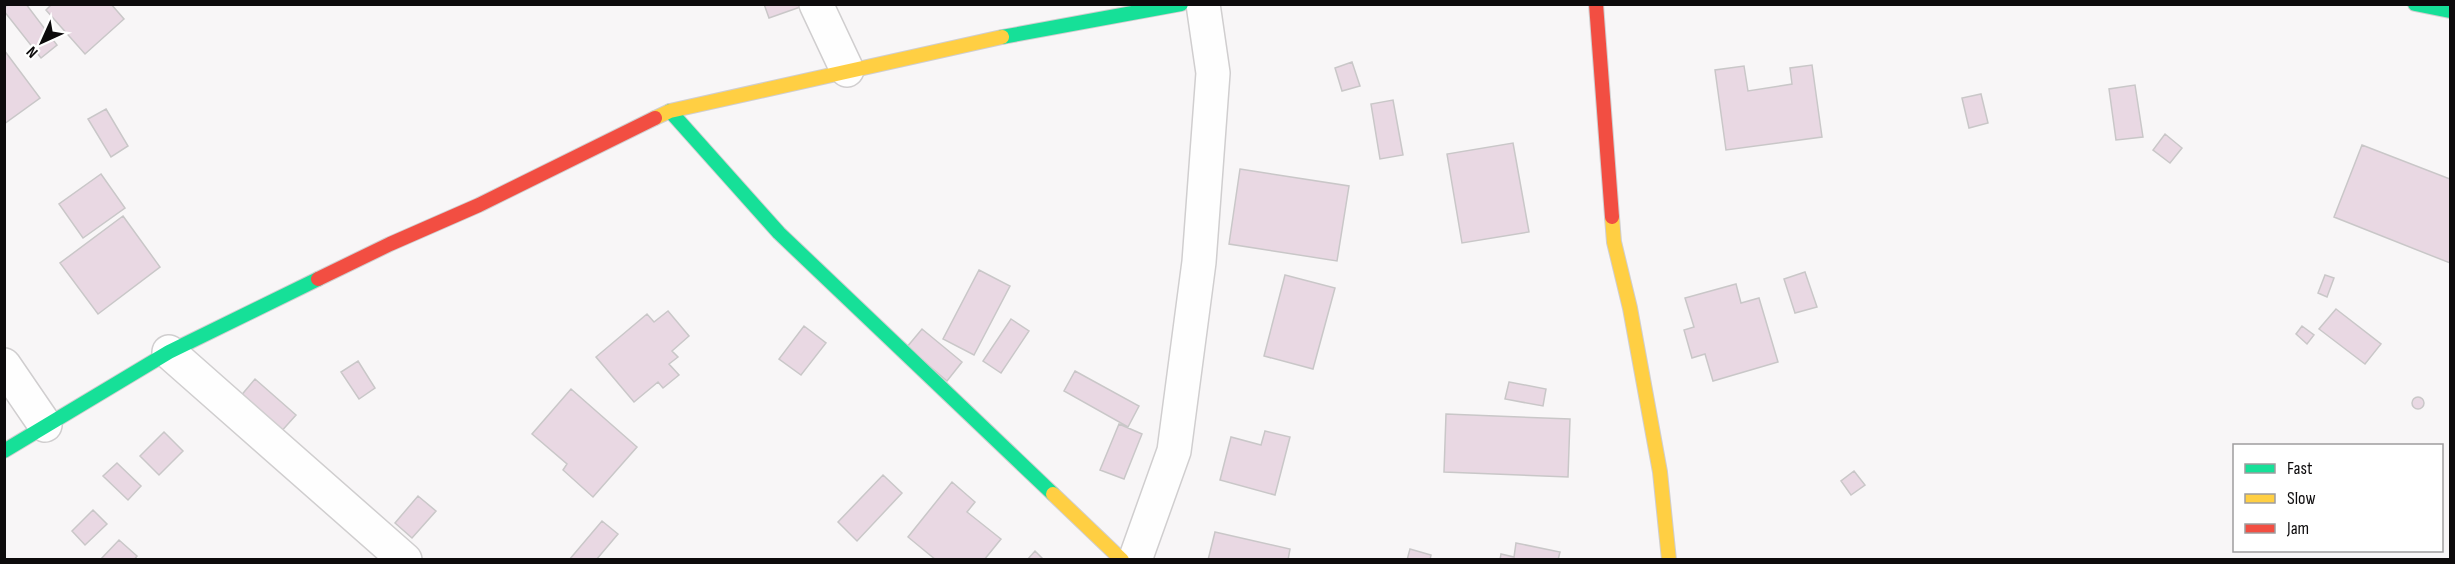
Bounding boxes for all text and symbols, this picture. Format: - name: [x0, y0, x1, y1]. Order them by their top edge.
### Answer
- north arrow: [12, 12, 72, 72]
- text: N: [23, 42, 42, 61]
- legend: [2233, 444, 2443, 552]
- text: Fast: [2287, 458, 2313, 479]
- text: Slow: [2287, 488, 2316, 509]
- text: Jam: [2286, 518, 2309, 539]

